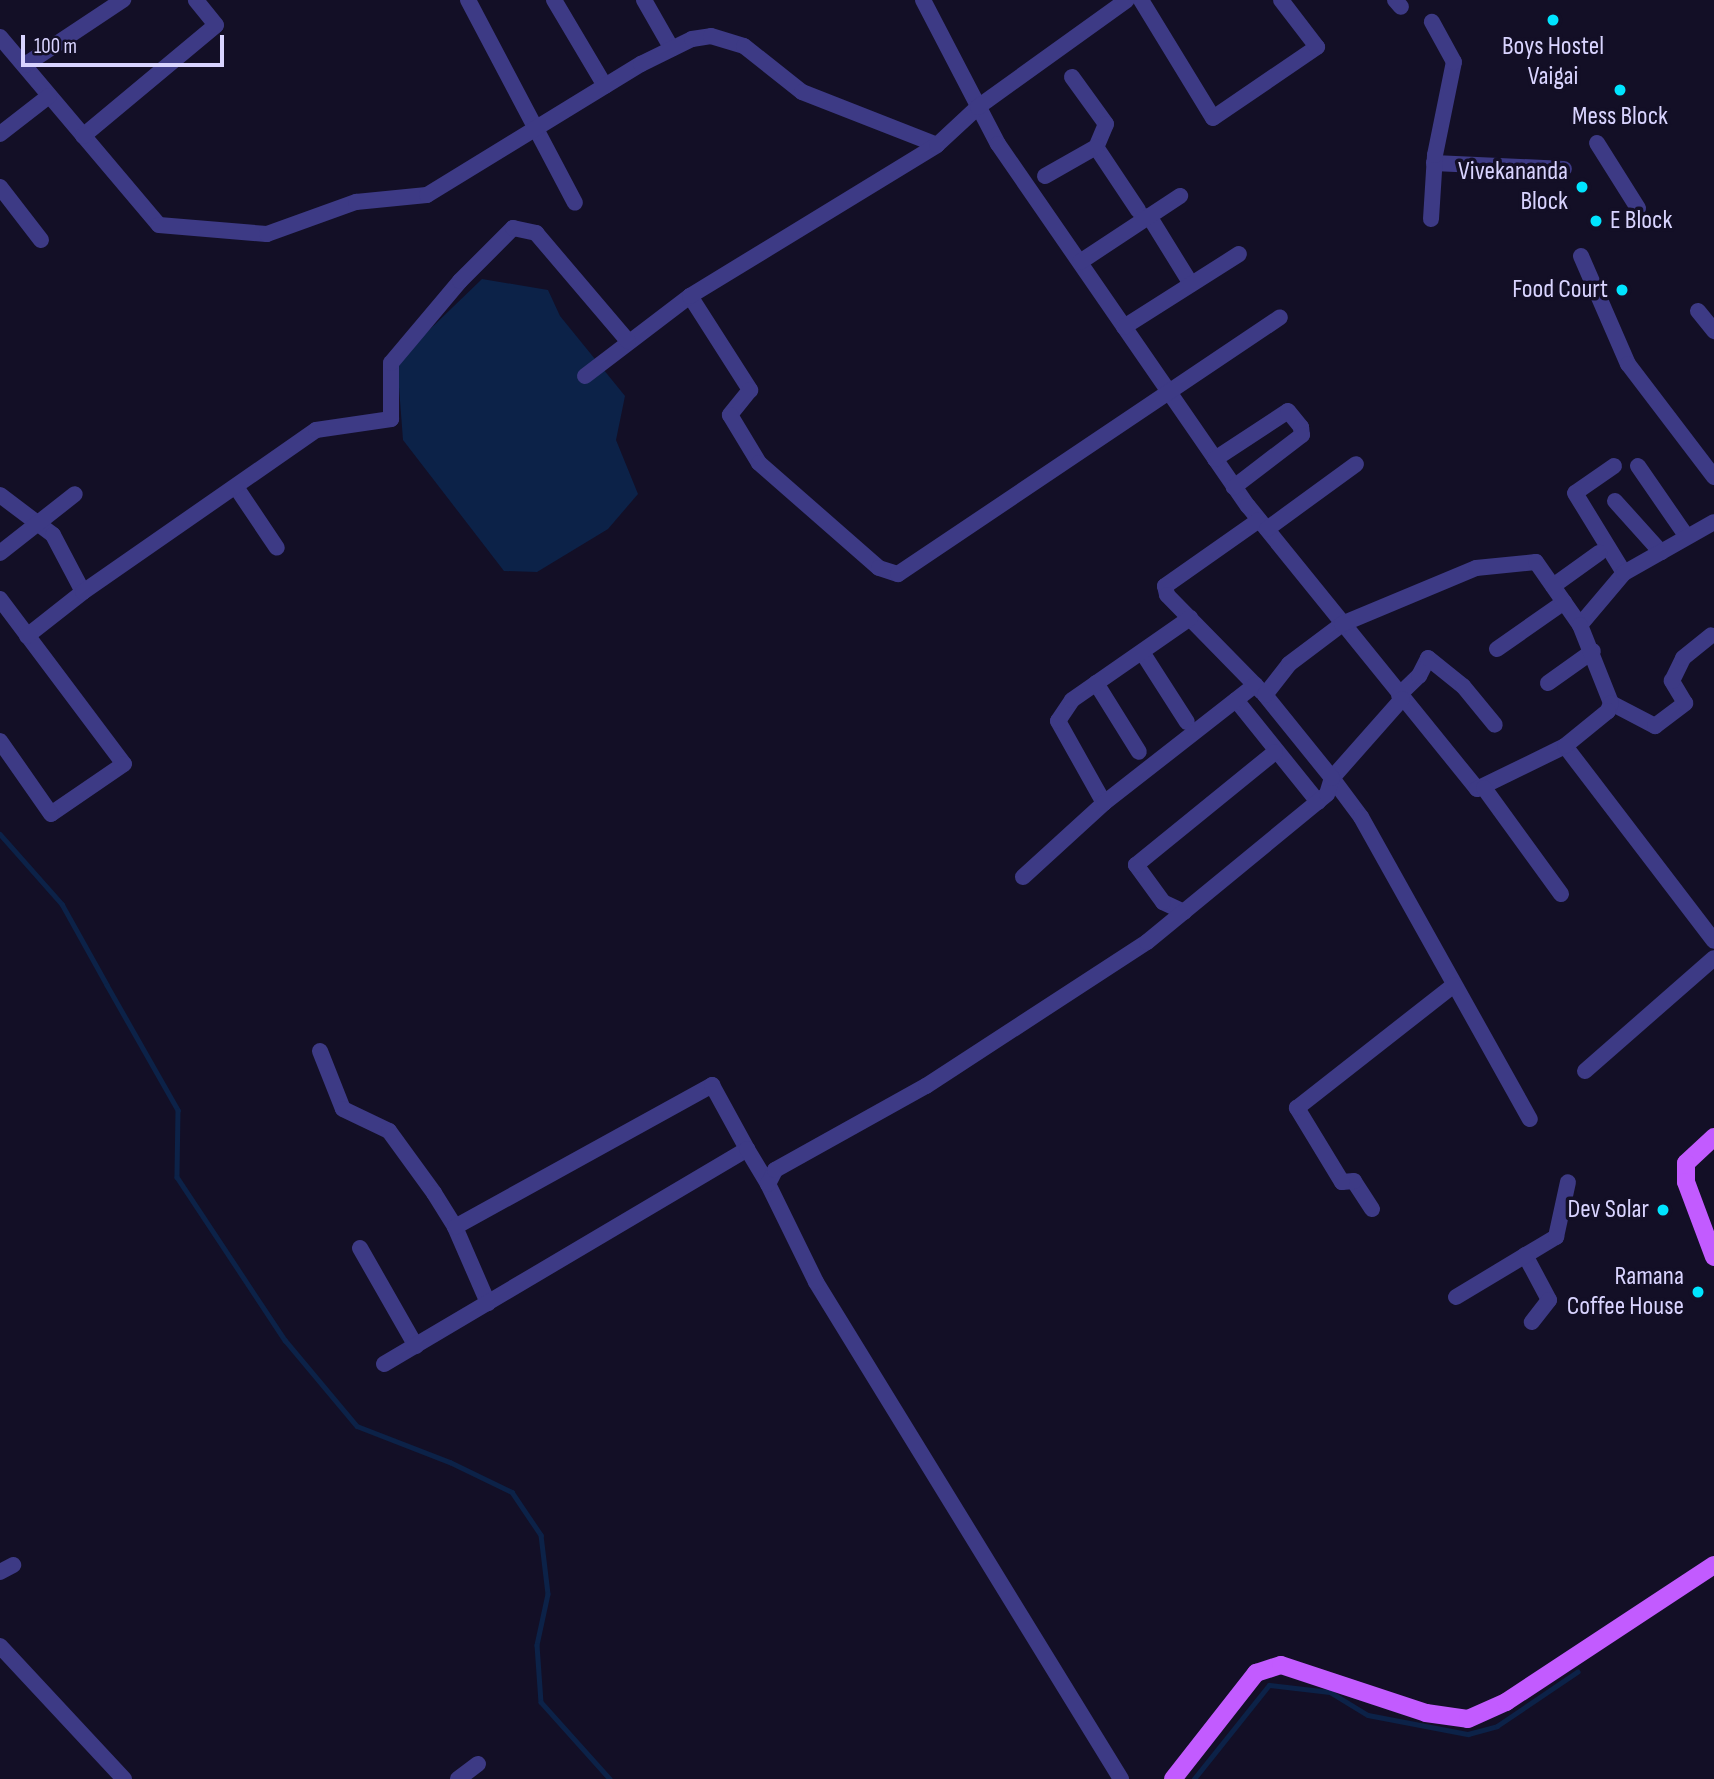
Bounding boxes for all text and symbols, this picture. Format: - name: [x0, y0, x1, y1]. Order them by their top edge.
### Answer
- marker: Boys Hostel Vaigai: [1545, 12, 1561, 28]
- scale bar: [24, 21, 228, 65]
- place label: Boys Hostel Vaigai: [1502, 31, 1604, 92]
- text: 100 m: [34, 34, 77, 59]
- marker: Mess Block: [1612, 82, 1628, 98]
- place label: Mess Block: [1572, 101, 1668, 133]
- place label: Vivekananda Block: [1458, 156, 1568, 218]
- marker: Vivekananda Block: [1574, 179, 1590, 195]
- place label: E Block: [1610, 205, 1672, 237]
- marker: E Block: [1588, 213, 1604, 229]
- place label: Food Court: [1512, 274, 1608, 306]
- marker: Food Court: [1614, 282, 1630, 298]
- place label: Dev Solar: [1568, 1194, 1649, 1226]
- marker: Dev Solar: [1655, 1202, 1671, 1218]
- place label: Ramana Coffee House: [1567, 1261, 1684, 1322]
- marker: Ramana Coffee House: [1690, 1284, 1706, 1300]

